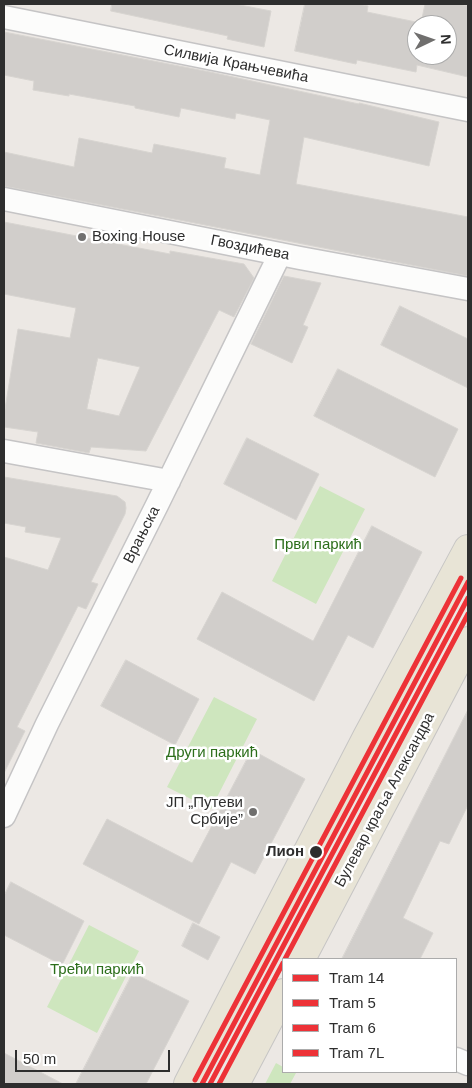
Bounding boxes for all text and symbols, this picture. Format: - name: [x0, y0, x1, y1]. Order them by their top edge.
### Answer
- north arrow: [407, 15, 457, 65]
- text: N: [438, 34, 454, 45]
- street label: Силвија Крањчевића: [162, 41, 310, 87]
- place label: Boxing House: [92, 228, 185, 246]
- marker: Boxing House: [76, 231, 88, 243]
- street label: Гвоздићева: [209, 232, 291, 264]
- street label: Врањска: [120, 503, 164, 567]
- park label: Први паркић: [274, 536, 362, 554]
- street label: Булевар краља Александра: [331, 710, 439, 890]
- park label: Други паркић: [166, 744, 258, 762]
- place label: ЈП „Путеви Србије”: [166, 794, 243, 829]
- marker: ЈП „Путеви Србије”: [247, 806, 259, 818]
- place label: Лион: [266, 843, 304, 861]
- marker: Лион: [308, 844, 324, 860]
- legend: [282, 958, 457, 1073]
- park label: Трећи паркић: [50, 961, 144, 979]
- text: Tram 14: [329, 969, 384, 986]
- text: Tram 5: [329, 994, 376, 1011]
- text: Tram 6: [329, 1019, 376, 1036]
- scale bar: [18, 1040, 172, 1072]
- text: Tram 7L: [329, 1044, 384, 1061]
- text: 50 m: [23, 1050, 56, 1067]

